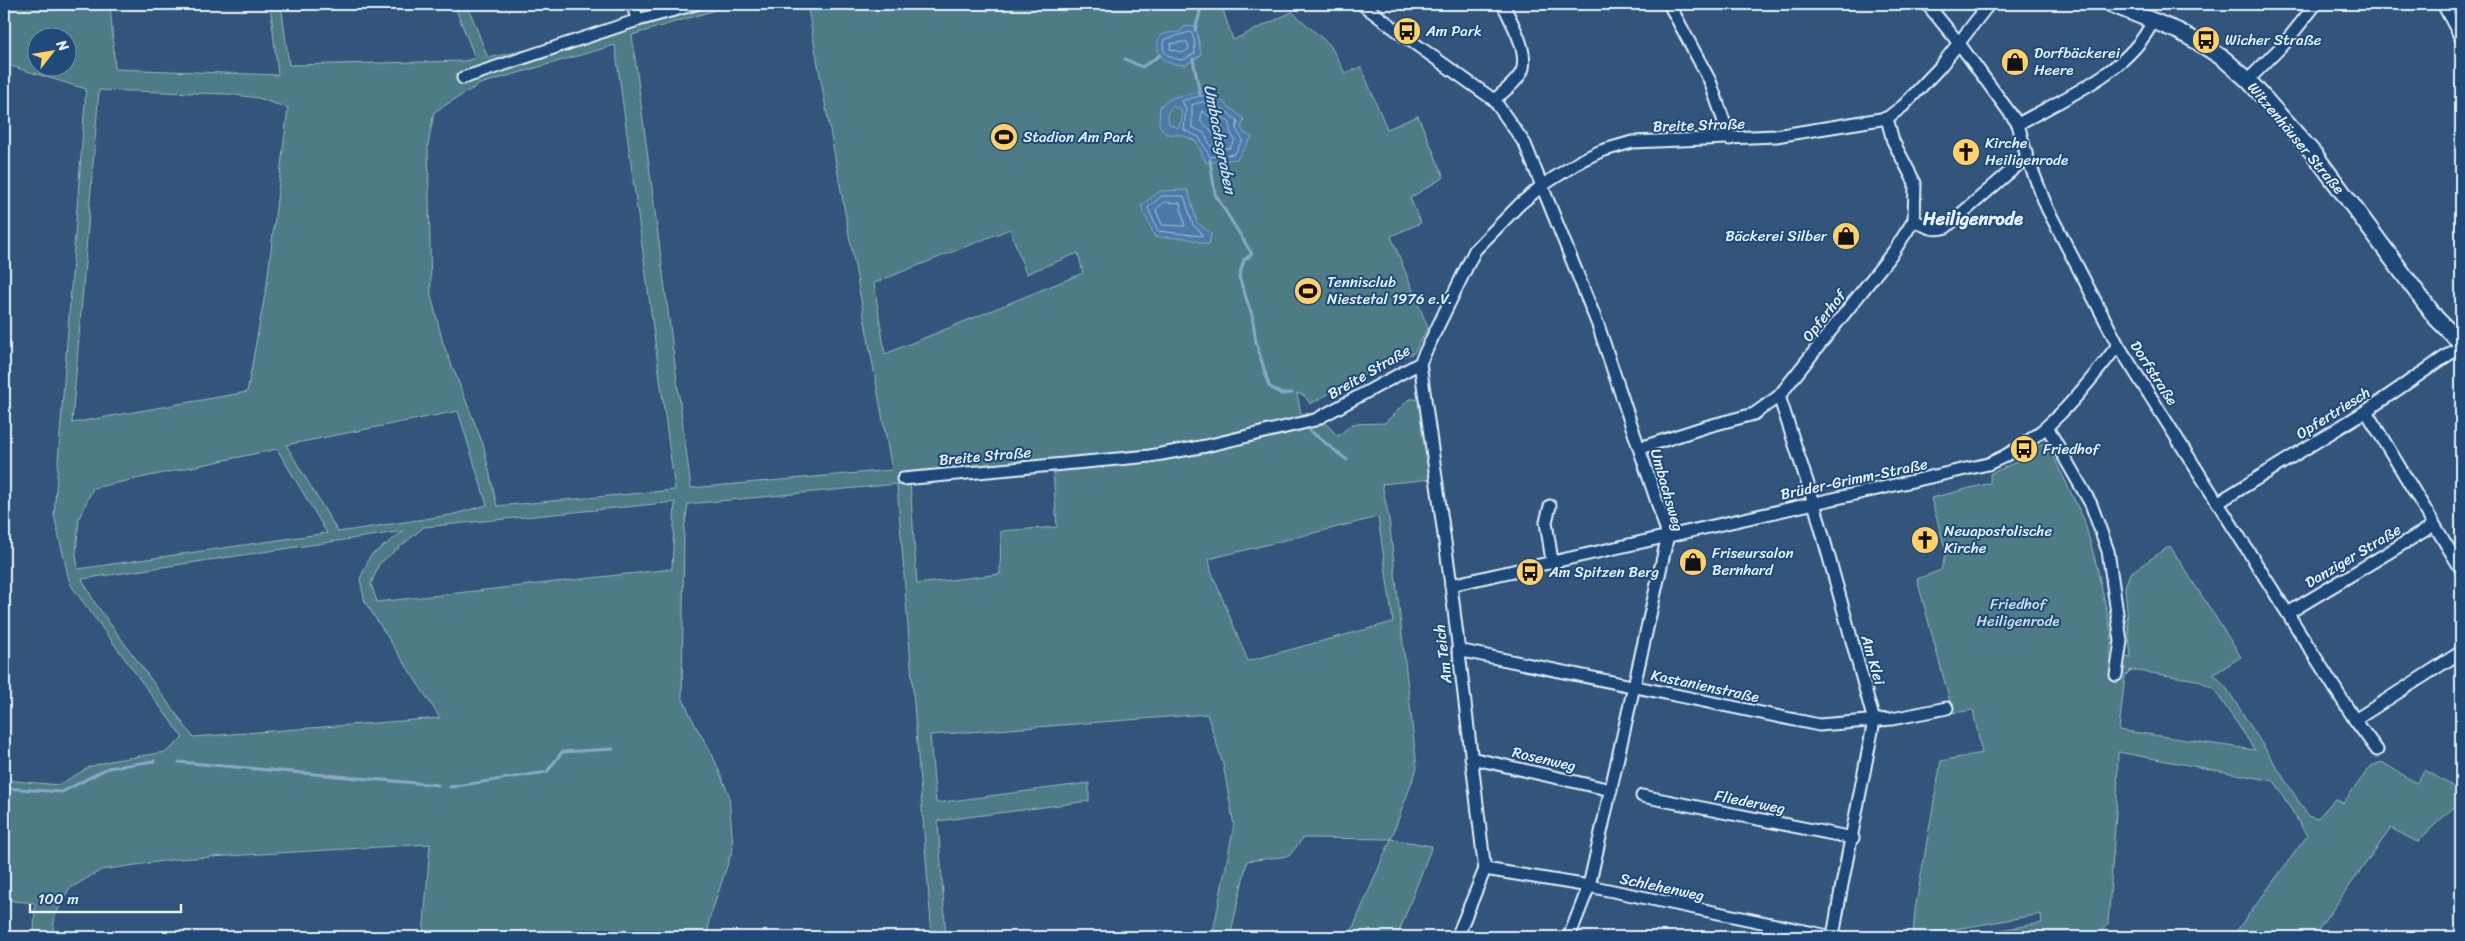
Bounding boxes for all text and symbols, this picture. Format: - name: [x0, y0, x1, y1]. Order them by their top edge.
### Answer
- bus stop icon: Am Park: [1392, 16, 1422, 46]
- place label: Am Park: [1425, 18, 1482, 44]
- bus stop icon: Wicher Straße: [2191, 25, 2221, 55]
- place label: Wicher Straße: [2225, 27, 2322, 53]
- north arrow: [28, 28, 78, 78]
- text: N: [49, 34, 76, 56]
- place label: Dorfbäckerei Heere: [2034, 40, 2121, 83]
- shop icon: Dorfbäckerei Heere: [2000, 47, 2030, 77]
- street label: Witzenhäuser Straße: [2241, 76, 2351, 200]
- water label: Umbachsgraben: [1195, 82, 1245, 198]
- street label: Breite Straße: [1652, 110, 1746, 140]
- sports icon: Stadion Am Park: [989, 122, 1019, 152]
- place label: Stadion Am Park: [1023, 124, 1134, 150]
- place label: Kirche Heiligenrode: [1985, 130, 2068, 173]
- church icon: Kirche Heiligenrode: [1951, 137, 1981, 167]
- district label: Heiligenrode: [1922, 203, 2023, 235]
- shop icon: Bäckerei Silber: [1831, 221, 1861, 251]
- place label: Bäckerei Silber: [1725, 223, 1828, 249]
- place label: Tennisclub Niestetal 1976 e.V.: [1327, 269, 1453, 312]
- sports icon: Tennisclub Niestetal 1976 e.V.: [1293, 276, 1323, 306]
- street label: Opferhof: [1795, 283, 1854, 348]
- street label: Dorfstraße: [2123, 335, 2185, 411]
- street label: Breite Straße: [1323, 338, 1416, 406]
- street label: Opfertriesch: [2291, 380, 2375, 446]
- bus stop icon: Friedhof: [2009, 434, 2039, 464]
- place label: Friedhof: [2043, 436, 2101, 462]
- street label: Breite Straße: [938, 439, 1032, 473]
- street label: Umbachsweg: [1643, 446, 1691, 535]
- street label: Brüder-Grimm-Straße: [1778, 451, 1930, 507]
- street label: Danziger Straße: [2300, 517, 2406, 595]
- place label: Neuapostolische Kirche: [1944, 518, 2052, 561]
- church icon: Neuapostolische Kirche: [1910, 525, 1940, 555]
- place label: Friseursalon Bernhard: [1712, 540, 1794, 583]
- shop icon: Friseursalon Bernhard: [1678, 547, 1708, 577]
- bus stop icon: Am Spitzen Berg: [1515, 557, 1545, 587]
- place label: Am Spitzen Berg: [1548, 559, 1659, 585]
- park label: Friedhof Heiligenrode: [1976, 591, 2060, 634]
- street label: Am Teich: [1426, 623, 1460, 686]
- street label: Am Klei: [1853, 631, 1893, 689]
- street label: Kastanienstraße: [1649, 662, 1761, 710]
- street label: Rosenweg: [1510, 739, 1579, 779]
- street label: Fliederweg: [1713, 782, 1788, 822]
- street label: Schlehenweg: [1617, 865, 1707, 909]
- scale bar: [30, 881, 181, 913]
- text: 100 m: [38, 886, 79, 912]

